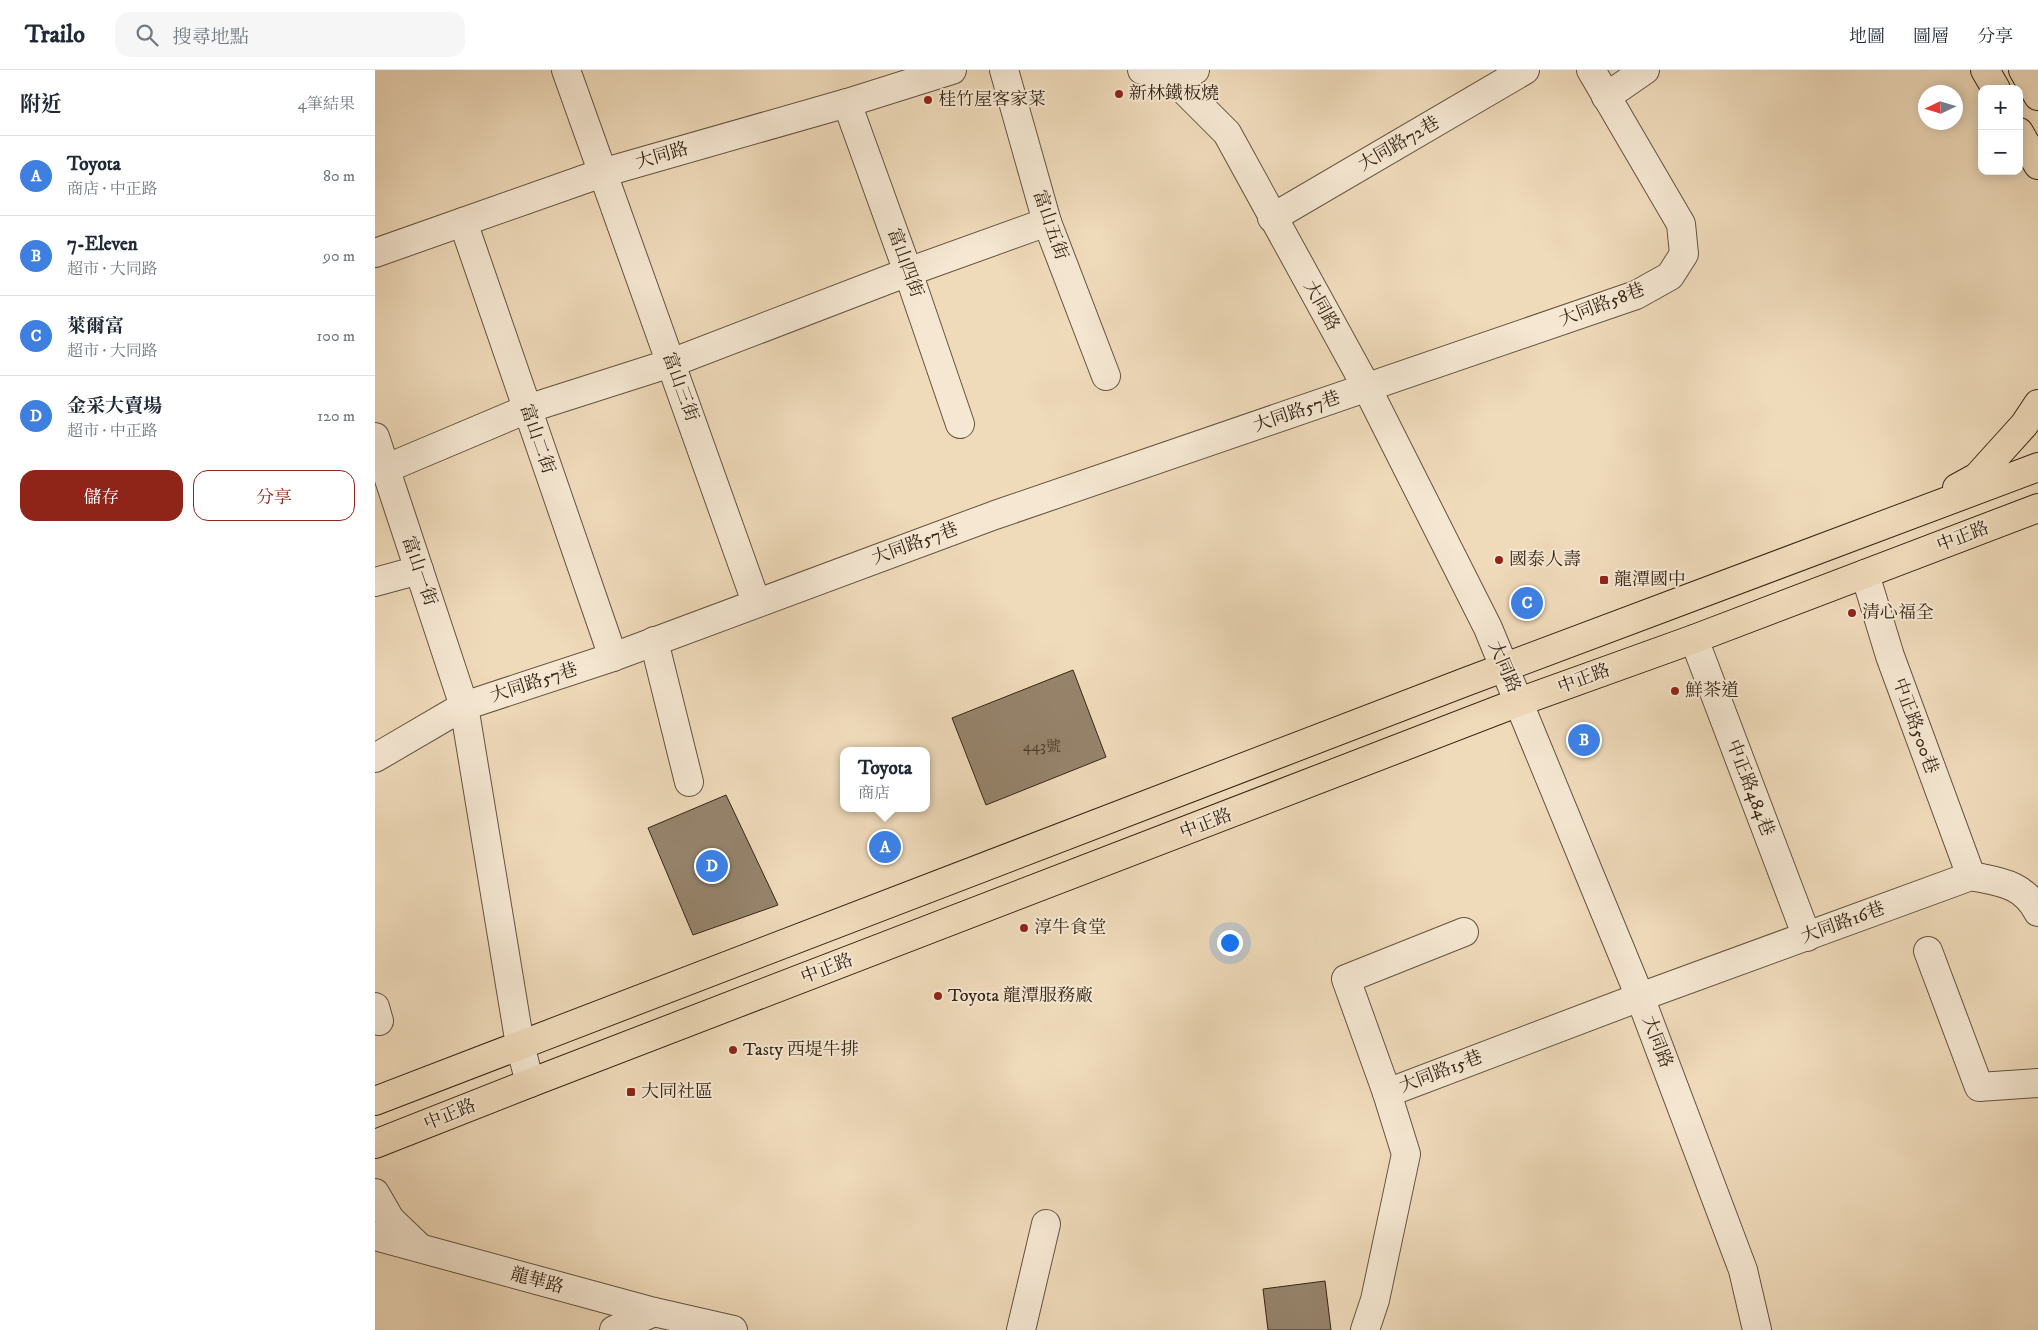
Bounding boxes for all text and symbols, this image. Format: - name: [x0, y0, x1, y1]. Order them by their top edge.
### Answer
- search box: [115, 12, 465, 57]
- text: Trailo: [25, 20, 85, 50]
- icon: search: [133, 21, 161, 49]
- text: 搜尋地點: [173, 26, 249, 49]
- text: 地圖: [1849, 26, 1885, 48]
- text: 圖層: [1913, 26, 1949, 48]
- text: 分享: [1977, 26, 2013, 48]
- place label: 新林鐵板燒: [1129, 83, 1219, 105]
- north arrow: [1918, 85, 1963, 130]
- map controls: [1978, 85, 2023, 175]
- button: +: [1978, 85, 2023, 130]
- marker: 新林鐵板燒: [1113, 88, 1125, 100]
- place label: 桂竹屋客家菜: [938, 89, 1046, 111]
- text: 附近: [20, 92, 62, 118]
- text: 4筆結果: [298, 94, 355, 114]
- marker: 桂竹屋客家菜: [922, 94, 934, 106]
- street label: 大同路72巷: [1354, 112, 1444, 176]
- button: −: [1978, 130, 2023, 175]
- street label: 大同路: [633, 138, 691, 174]
- text: Toyota: [67, 153, 121, 176]
- text: A: [31, 166, 41, 186]
- text: 80 m: [323, 166, 355, 186]
- text: 商店 · 中正路: [67, 179, 158, 199]
- street label: 富山五街: [1028, 187, 1072, 263]
- street label: 富山四街: [882, 225, 928, 301]
- text: 7-Eleven: [67, 233, 138, 256]
- text: B: [31, 246, 41, 266]
- text: 90 m: [323, 246, 355, 266]
- text: 超市 · 大同路: [67, 259, 158, 279]
- street label: 大同路: [1298, 277, 1344, 335]
- street label: 大同路58巷: [1556, 279, 1648, 331]
- text: 萊爾富: [67, 315, 124, 338]
- text: C: [31, 326, 41, 346]
- text: 100 m: [317, 326, 355, 346]
- text: 超市 · 大同路: [67, 341, 158, 361]
- street label: 富山三街: [657, 349, 703, 425]
- street label: 大同路57巷: [1251, 387, 1343, 437]
- text: 金采大賣場: [67, 395, 162, 418]
- street label: 富山二街: [515, 401, 559, 477]
- text: D: [30, 406, 42, 426]
- text: 120 m: [317, 406, 355, 426]
- text: 超市 · 中正路: [67, 421, 158, 441]
- button: 儲存: [20, 470, 183, 521]
- button: 分享: [193, 470, 355, 521]
- street label: 中正路: [1934, 517, 1992, 557]
- street label: 大同路57巷: [869, 518, 961, 570]
- street label: 富山一街: [397, 533, 441, 609]
- place label: 國泰人壽: [1509, 549, 1581, 571]
- marker: 國泰人壽: [1493, 554, 1505, 566]
- place label: 龍潭國中: [1614, 569, 1686, 591]
- marker: 龍潭國中: [1598, 574, 1610, 586]
- pin: C: [1511, 584, 1543, 622]
- place label: 清心福全: [1862, 602, 1934, 624]
- marker: 清心福全: [1846, 607, 1858, 619]
- street label: 大同路: [1483, 638, 1525, 696]
- street label: 大同路57巷: [488, 659, 580, 707]
- street label: 中正路: [1555, 659, 1613, 699]
- street label: 中正路500巷: [1888, 675, 1942, 777]
- place label: 鮮茶道: [1685, 680, 1739, 702]
- marker: 鮮茶道: [1669, 685, 1681, 697]
- pin: B: [1568, 721, 1600, 759]
- house number: 443號: [1023, 737, 1061, 756]
- street label: 中正路484巷: [1722, 737, 1778, 839]
- popup: [840, 747, 930, 812]
- text: Toyota: [858, 757, 912, 780]
- text: 商店: [858, 783, 890, 803]
- street label: 中正路: [1177, 804, 1235, 844]
- pin: A: [869, 828, 901, 866]
- pin: D: [696, 847, 728, 885]
- street label: 大同路16巷: [1798, 898, 1888, 948]
- place label: 淳牛食堂: [1034, 917, 1106, 939]
- marker: 淳牛食堂: [1018, 922, 1030, 934]
- your location: [1217, 930, 1243, 956]
- street label: 中正路: [798, 949, 856, 989]
- place label: Toyota 龍潭服務廠: [948, 985, 1093, 1007]
- marker: Toyota 龍潭服務廠: [932, 990, 944, 1002]
- street label: 大同路: [1637, 1013, 1677, 1071]
- place label: Tasty 西堤牛排: [743, 1039, 859, 1061]
- marker: Tasty 西堤牛排: [727, 1044, 739, 1056]
- street label: 大同路15巷: [1396, 1046, 1486, 1098]
- place label: 大同社區: [641, 1081, 713, 1103]
- marker: 大同社區: [625, 1086, 637, 1098]
- street label: 中正路: [421, 1095, 479, 1135]
- street label: 龍華路: [508, 1263, 566, 1299]

